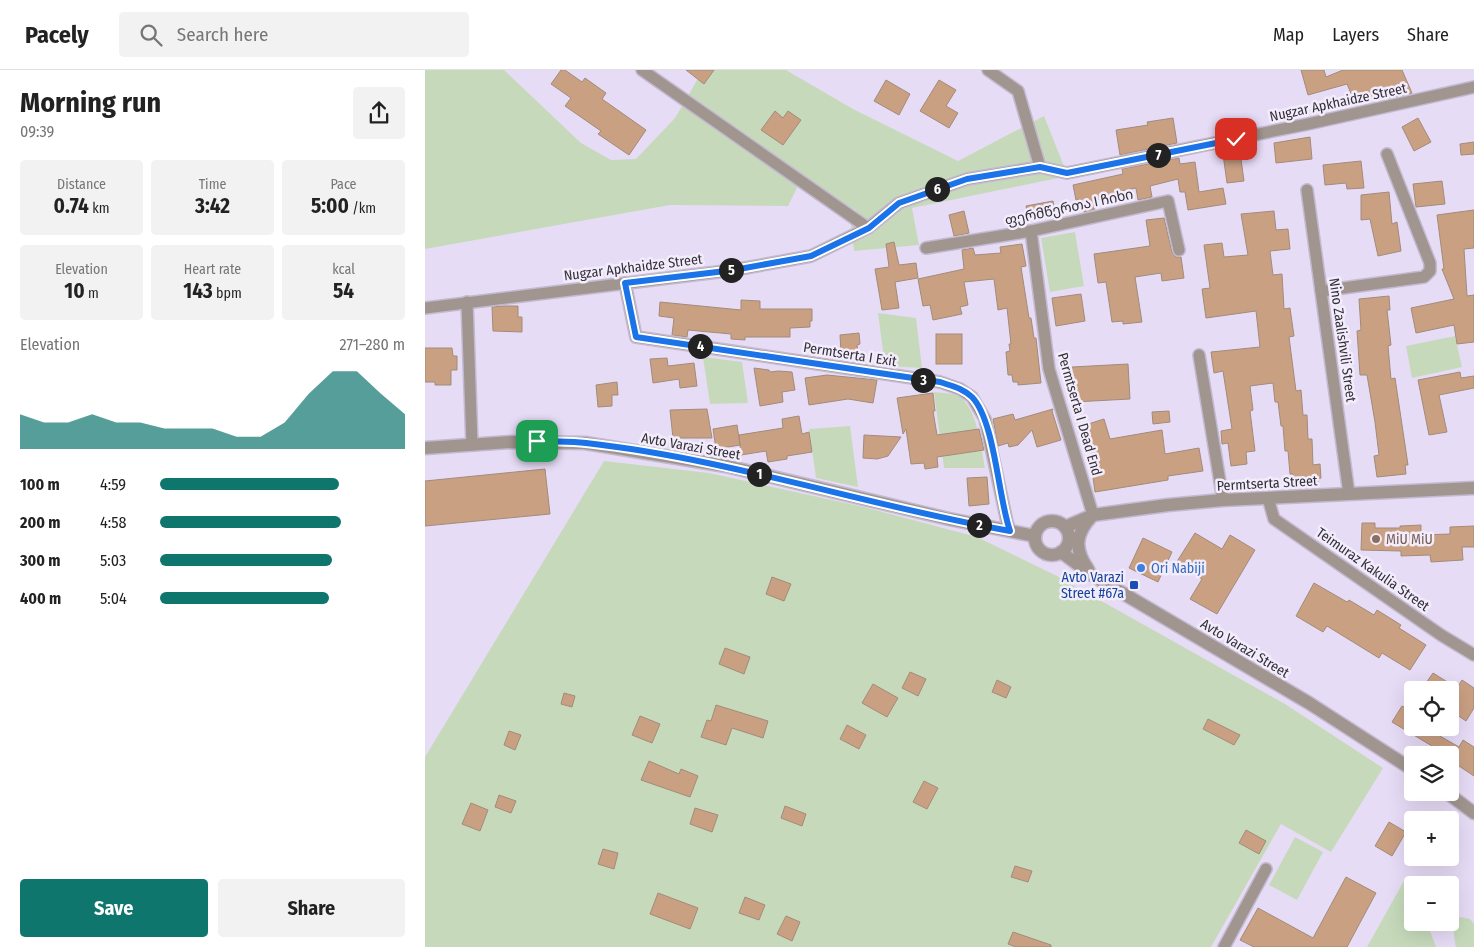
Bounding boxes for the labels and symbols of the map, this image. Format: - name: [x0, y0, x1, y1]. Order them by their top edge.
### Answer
- street label: Nugzar Apkhaidze Street: [1268, 80, 1408, 125]
- pin: [1215, 118, 1257, 160]
- pin: 7: [1145, 142, 1171, 168]
- pin: 6: [925, 176, 949, 202]
- street label: ფერმწერთა I ჩიხი: [1003, 186, 1135, 229]
- street label: Nugzar Apkhaidze Street: [563, 251, 704, 284]
- pin: 5: [719, 258, 743, 282]
- street label: Nino Zaalishvili Street: [1325, 277, 1360, 404]
- pin: 4: [687, 334, 713, 358]
- street label: Permtserta I Exit: [802, 339, 898, 370]
- street label: Permtserta I Dead End: [1054, 351, 1105, 478]
- pin: 3: [911, 368, 935, 392]
- pin: [516, 420, 558, 462]
- street label: Avto Varazi Street: [640, 429, 742, 464]
- pin: 1: [747, 462, 771, 486]
- street label: Permtserta Street: [1216, 472, 1318, 495]
- pin: 2: [967, 512, 991, 538]
- street label: Teimuraz Kakulia Street: [1313, 524, 1433, 615]
- place label: MiU MiU: [1386, 531, 1433, 548]
- marker: MiU MiU: [1370, 533, 1382, 545]
- place label: Ori Nabiji: [1151, 560, 1205, 577]
- marker: Ori Nabiji: [1135, 562, 1147, 574]
- place label: Avto Varazi Street #67a: [1061, 569, 1124, 602]
- marker: Avto Varazi Street #67a: [1128, 579, 1140, 591]
- street label: Avto Varazi Street: [1197, 615, 1292, 682]

